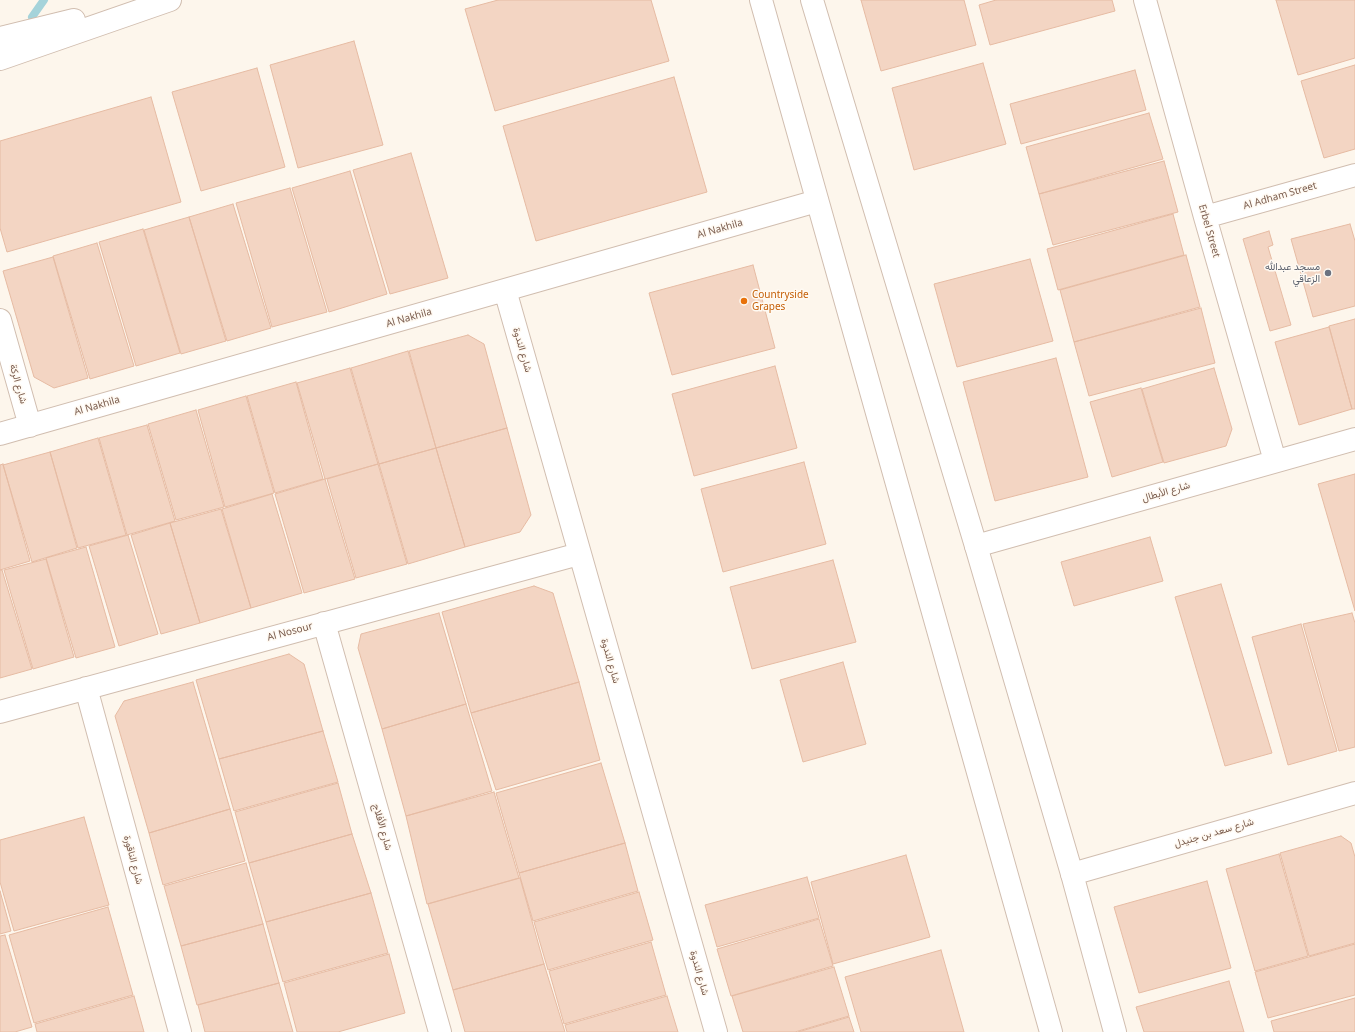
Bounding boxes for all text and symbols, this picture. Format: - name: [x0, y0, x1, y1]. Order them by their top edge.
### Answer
- street label: Al Adham Street: [1242, 180, 1318, 212]
- street label: Erbel Street: [1196, 203, 1222, 259]
- street label: Al Nakhila: [696, 217, 744, 241]
- place label: مسجد عبدالله الزعاقي: [1265, 261, 1320, 284]
- marker: مسجد عبدالله الزعاقي: [1323, 268, 1333, 278]
- place label: Countryside Grapes: [752, 289, 809, 312]
- marker: Countryside Grapes: [739, 296, 749, 306]
- street label: Al Nakhila: [385, 306, 433, 330]
- street label: شارع الندوة: [510, 326, 534, 374]
- street label: شارع الركة: [7, 363, 29, 405]
- street label: Al Nakhila: [73, 394, 121, 418]
- street label: شارع الأبطال: [1141, 479, 1191, 505]
- street label: Al Nosour: [266, 620, 314, 644]
- street label: شارع الندوة: [598, 637, 622, 685]
- street label: شارع الأفلاج: [370, 802, 394, 852]
- street label: شارع سعد بن جنيدل: [1173, 816, 1255, 850]
- street label: شارع الناقورة: [121, 834, 145, 886]
- street label: شارع الندوة: [687, 949, 711, 997]

